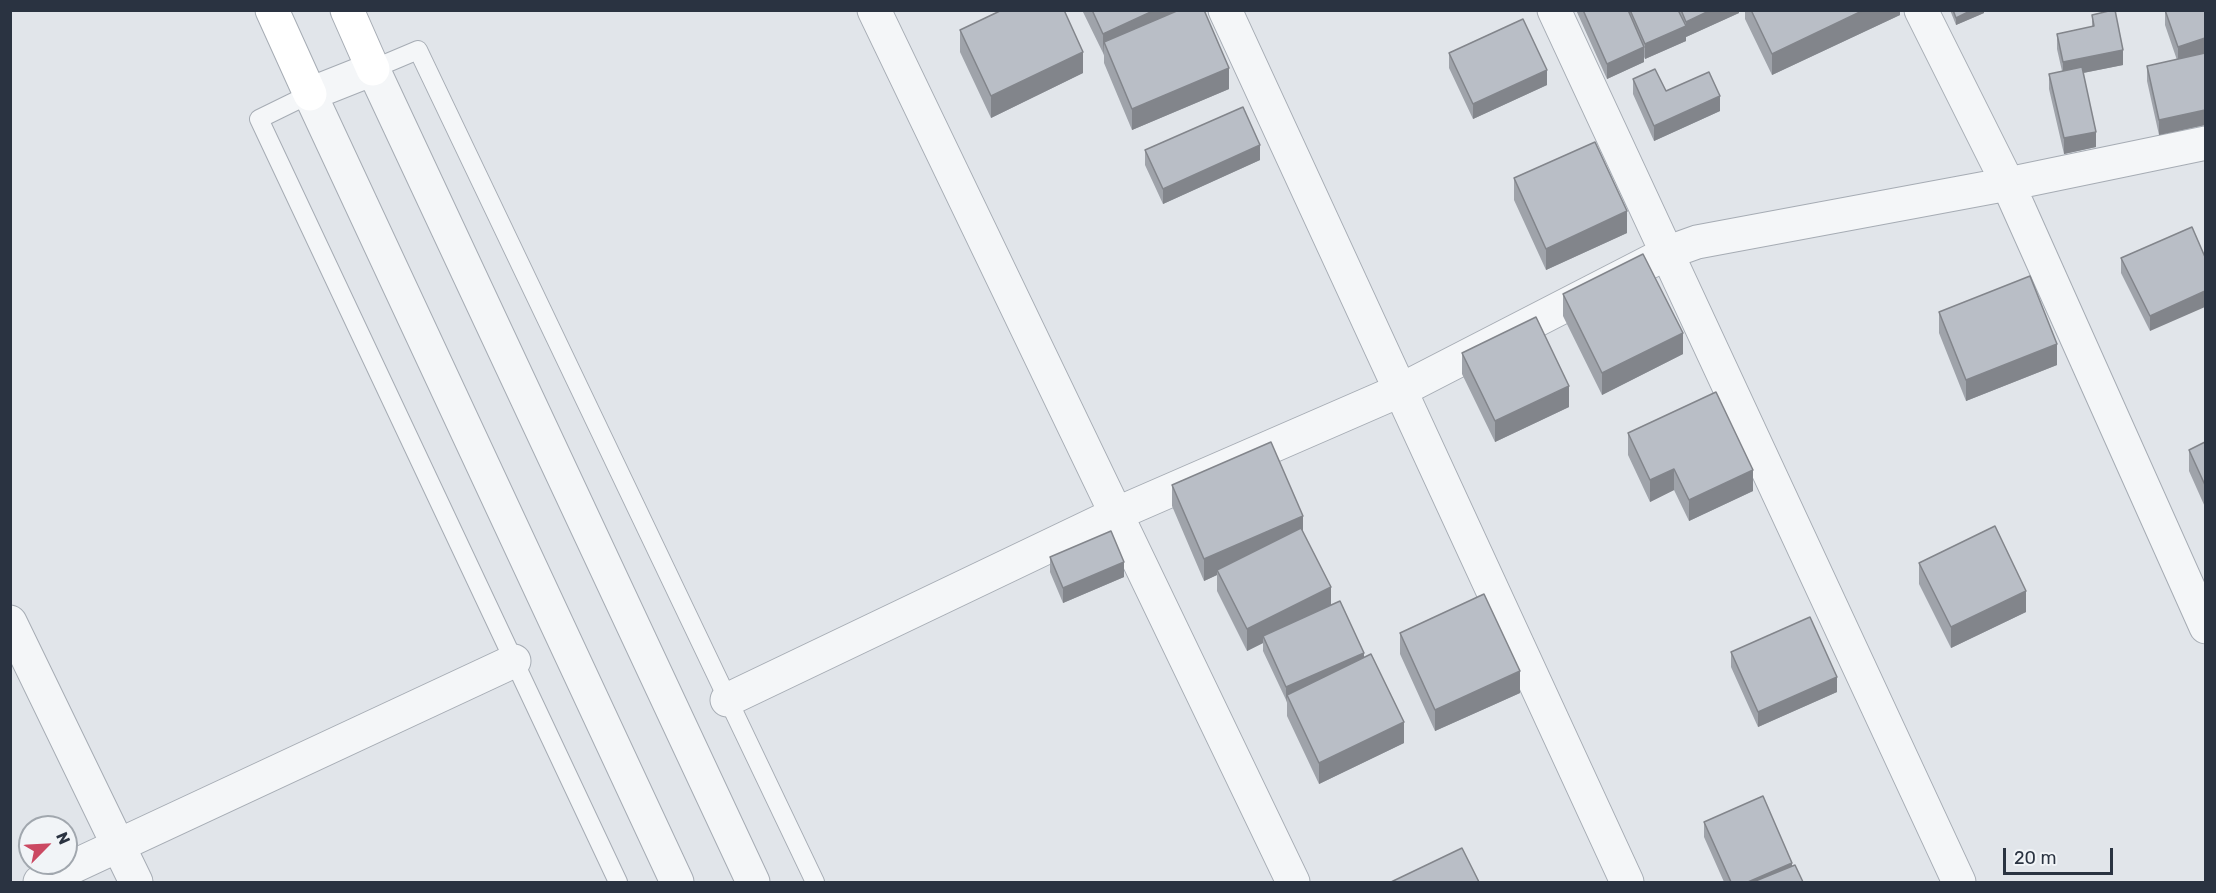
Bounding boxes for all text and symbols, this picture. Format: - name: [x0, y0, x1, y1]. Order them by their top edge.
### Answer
- north arrow: [18, 815, 78, 875]
- text: N: [52, 829, 74, 847]
- scale bar: [2006, 836, 2116, 874]
- text: 20 m: [2014, 847, 2056, 869]

